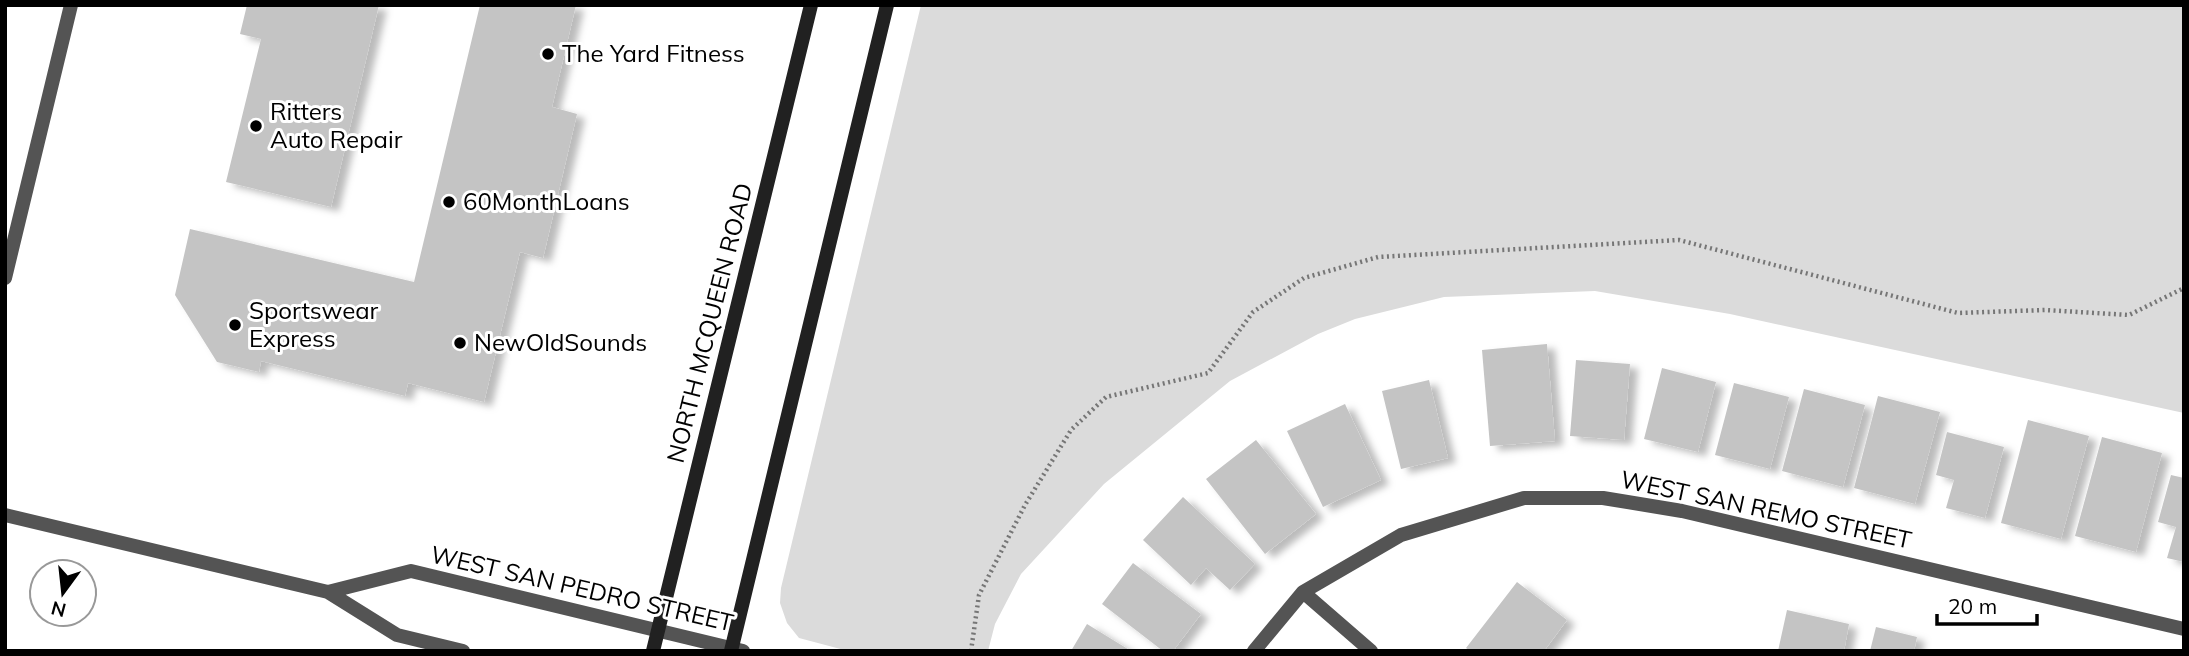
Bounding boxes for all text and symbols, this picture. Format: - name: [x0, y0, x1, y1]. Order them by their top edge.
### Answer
- place label: The Yard Fitness: [562, 38, 745, 68]
- marker: The Yard Fitness: [540, 46, 556, 62]
- place label: Ritters Auto Repair: [270, 96, 403, 154]
- marker: Ritters Auto Repair: [248, 118, 264, 134]
- street label: NORTH MCQUEEN ROAD: [660, 180, 758, 466]
- place label: 60MonthLoans: [463, 186, 630, 216]
- marker: 60MonthLoans: [441, 194, 457, 210]
- place label: Sportswear Express: [249, 295, 379, 353]
- marker: Sportswear Express: [227, 317, 243, 333]
- place label: NewOldSounds: [474, 327, 647, 357]
- marker: NewOldSounds: [452, 335, 468, 351]
- street label: WEST SAN REMO STREET: [1618, 463, 1915, 555]
- street label: WEST SAN PEDRO STREET: [428, 539, 737, 638]
- north arrow: [28, 558, 98, 628]
- scale bar: [1937, 582, 2037, 626]
- text: 20 m: [1948, 593, 1997, 619]
- text: N: [49, 596, 69, 623]

